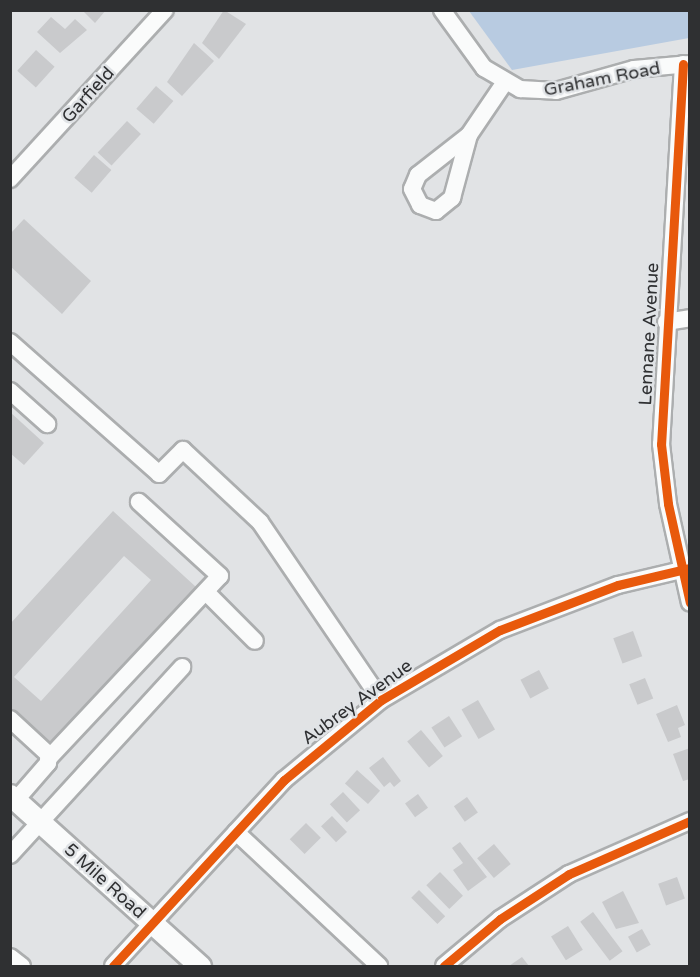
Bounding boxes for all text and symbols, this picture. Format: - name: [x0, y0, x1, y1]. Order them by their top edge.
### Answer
- street label: Graham Road: [542, 57, 662, 101]
- street label: Garfield: [57, 62, 119, 128]
- street label: Lennane Avenue: [634, 262, 664, 406]
- street label: Aubrey Avenue: [298, 655, 416, 749]
- street label: 5 Mile Road: [60, 839, 150, 923]

